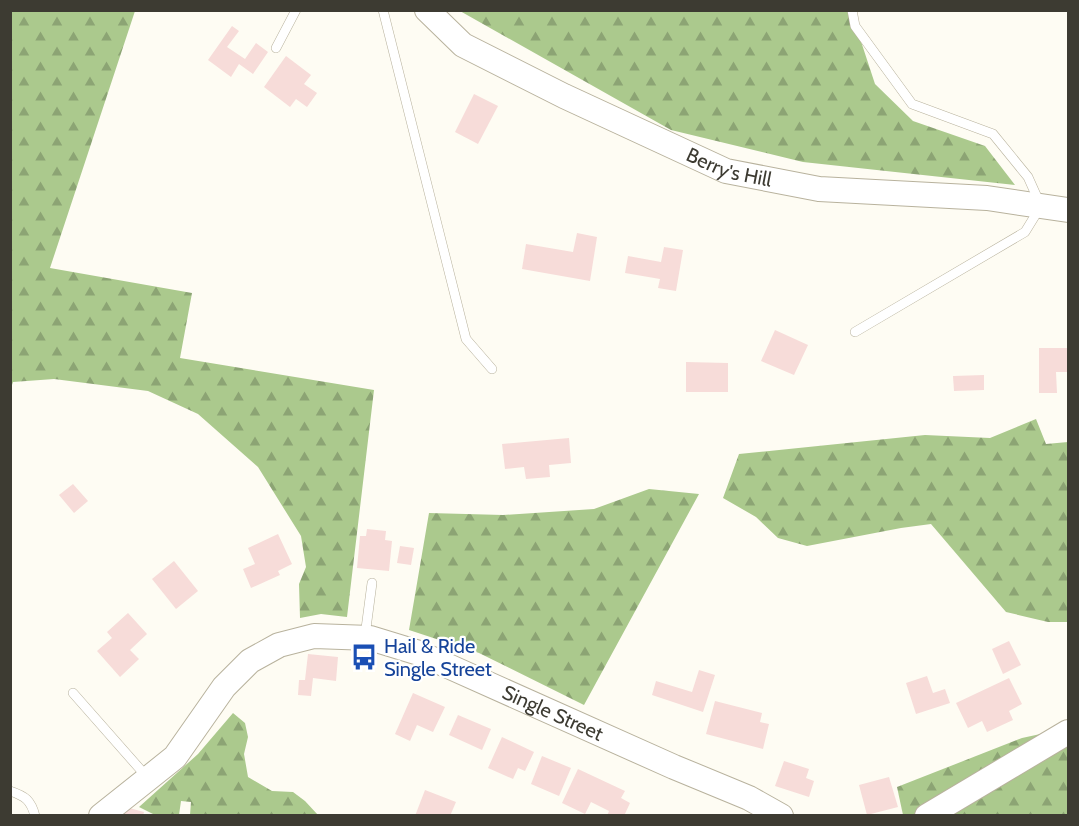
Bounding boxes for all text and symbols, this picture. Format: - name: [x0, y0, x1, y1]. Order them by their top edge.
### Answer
- street label: Berry's Hill: [683, 142, 774, 192]
- place label: Hail & Ride Single Street: [384, 634, 492, 681]
- bus stop icon: Hail & Ride Single Street: [349, 642, 379, 672]
- street label: Single Street: [499, 680, 607, 746]

